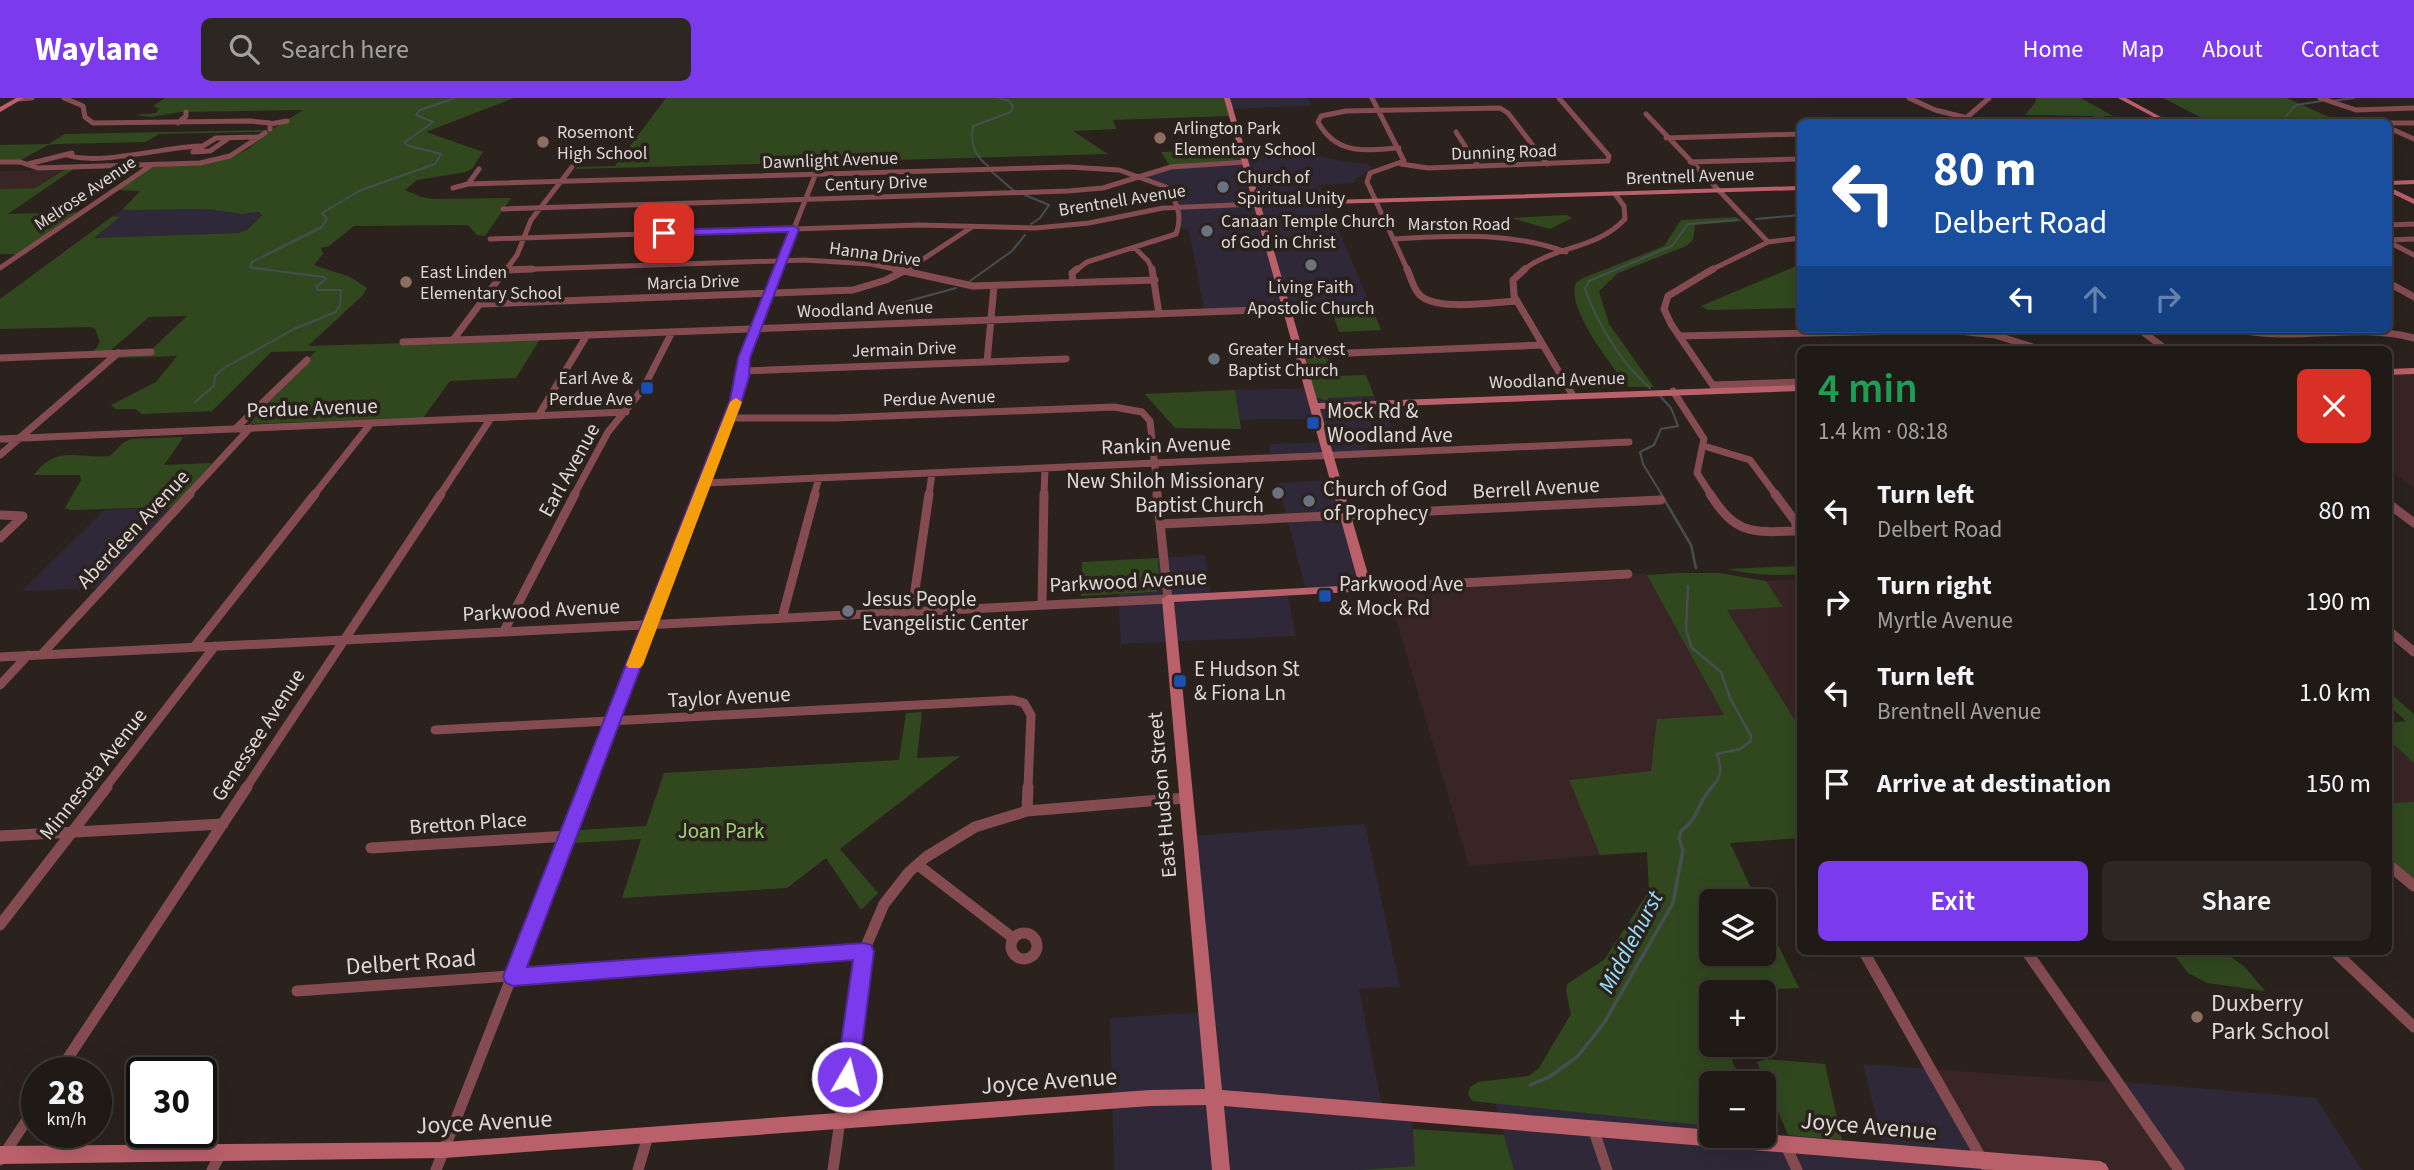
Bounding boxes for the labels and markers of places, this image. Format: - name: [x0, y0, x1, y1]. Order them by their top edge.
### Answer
- place label: Arlington Park Elementary School: [1174, 116, 1316, 162]
- place label: Rosemont High School: [557, 120, 647, 166]
- marker: Arlington Park Elementary School: [1152, 130, 1168, 146]
- marker: Rosemont High School: [535, 134, 551, 150]
- place label: Church of Spiritual Unity: [1237, 165, 1346, 211]
- marker: Church of Spiritual Unity: [1215, 179, 1231, 195]
- pin: [634, 203, 694, 263]
- place label: Canaan Temple Church of God in Christ: [1221, 209, 1395, 255]
- marker: Canaan Temple Church of God in Christ: [1199, 223, 1215, 239]
- marker: Living Faith Apostolic Church: [1303, 257, 1319, 273]
- place label: East Linden Elementary School: [420, 260, 562, 306]
- marker: East Linden Elementary School: [398, 274, 414, 290]
- place label: Living Faith Apostolic Church: [1247, 275, 1375, 321]
- place label: Greater Harvest Baptist Church: [1228, 337, 1345, 383]
- marker: Greater Harvest Baptist Church: [1206, 351, 1222, 367]
- place label: Earl Ave & Perdue Ave: [549, 366, 633, 412]
- marker: Earl Ave & Perdue Ave: [639, 380, 655, 396]
- place label: Mock Rd & Woodland Ave: [1327, 396, 1453, 450]
- marker: Mock Rd & Woodland Ave: [1305, 415, 1321, 431]
- place label: New Shiloh Missionary Baptist Church: [1066, 466, 1264, 520]
- place label: Church of God of Prophecy: [1323, 474, 1448, 528]
- marker: New Shiloh Missionary Baptist Church: [1270, 485, 1286, 501]
- marker: Church of God of Prophecy: [1301, 493, 1317, 509]
- place label: Parkwood Ave & Mock Rd: [1339, 569, 1463, 623]
- place label: Jesus People Evangelistic Center: [862, 584, 1029, 638]
- marker: Parkwood Ave & Mock Rd: [1317, 588, 1333, 604]
- marker: Jesus People Evangelistic Center: [840, 603, 856, 619]
- place label: E Hudson St & Fiona Ln: [1194, 654, 1300, 708]
- marker: E Hudson St & Fiona Ln: [1172, 673, 1188, 689]
- place label: Duxberry Park School: [2211, 986, 2330, 1049]
- marker: Duxberry Park School: [2189, 1009, 2205, 1025]

